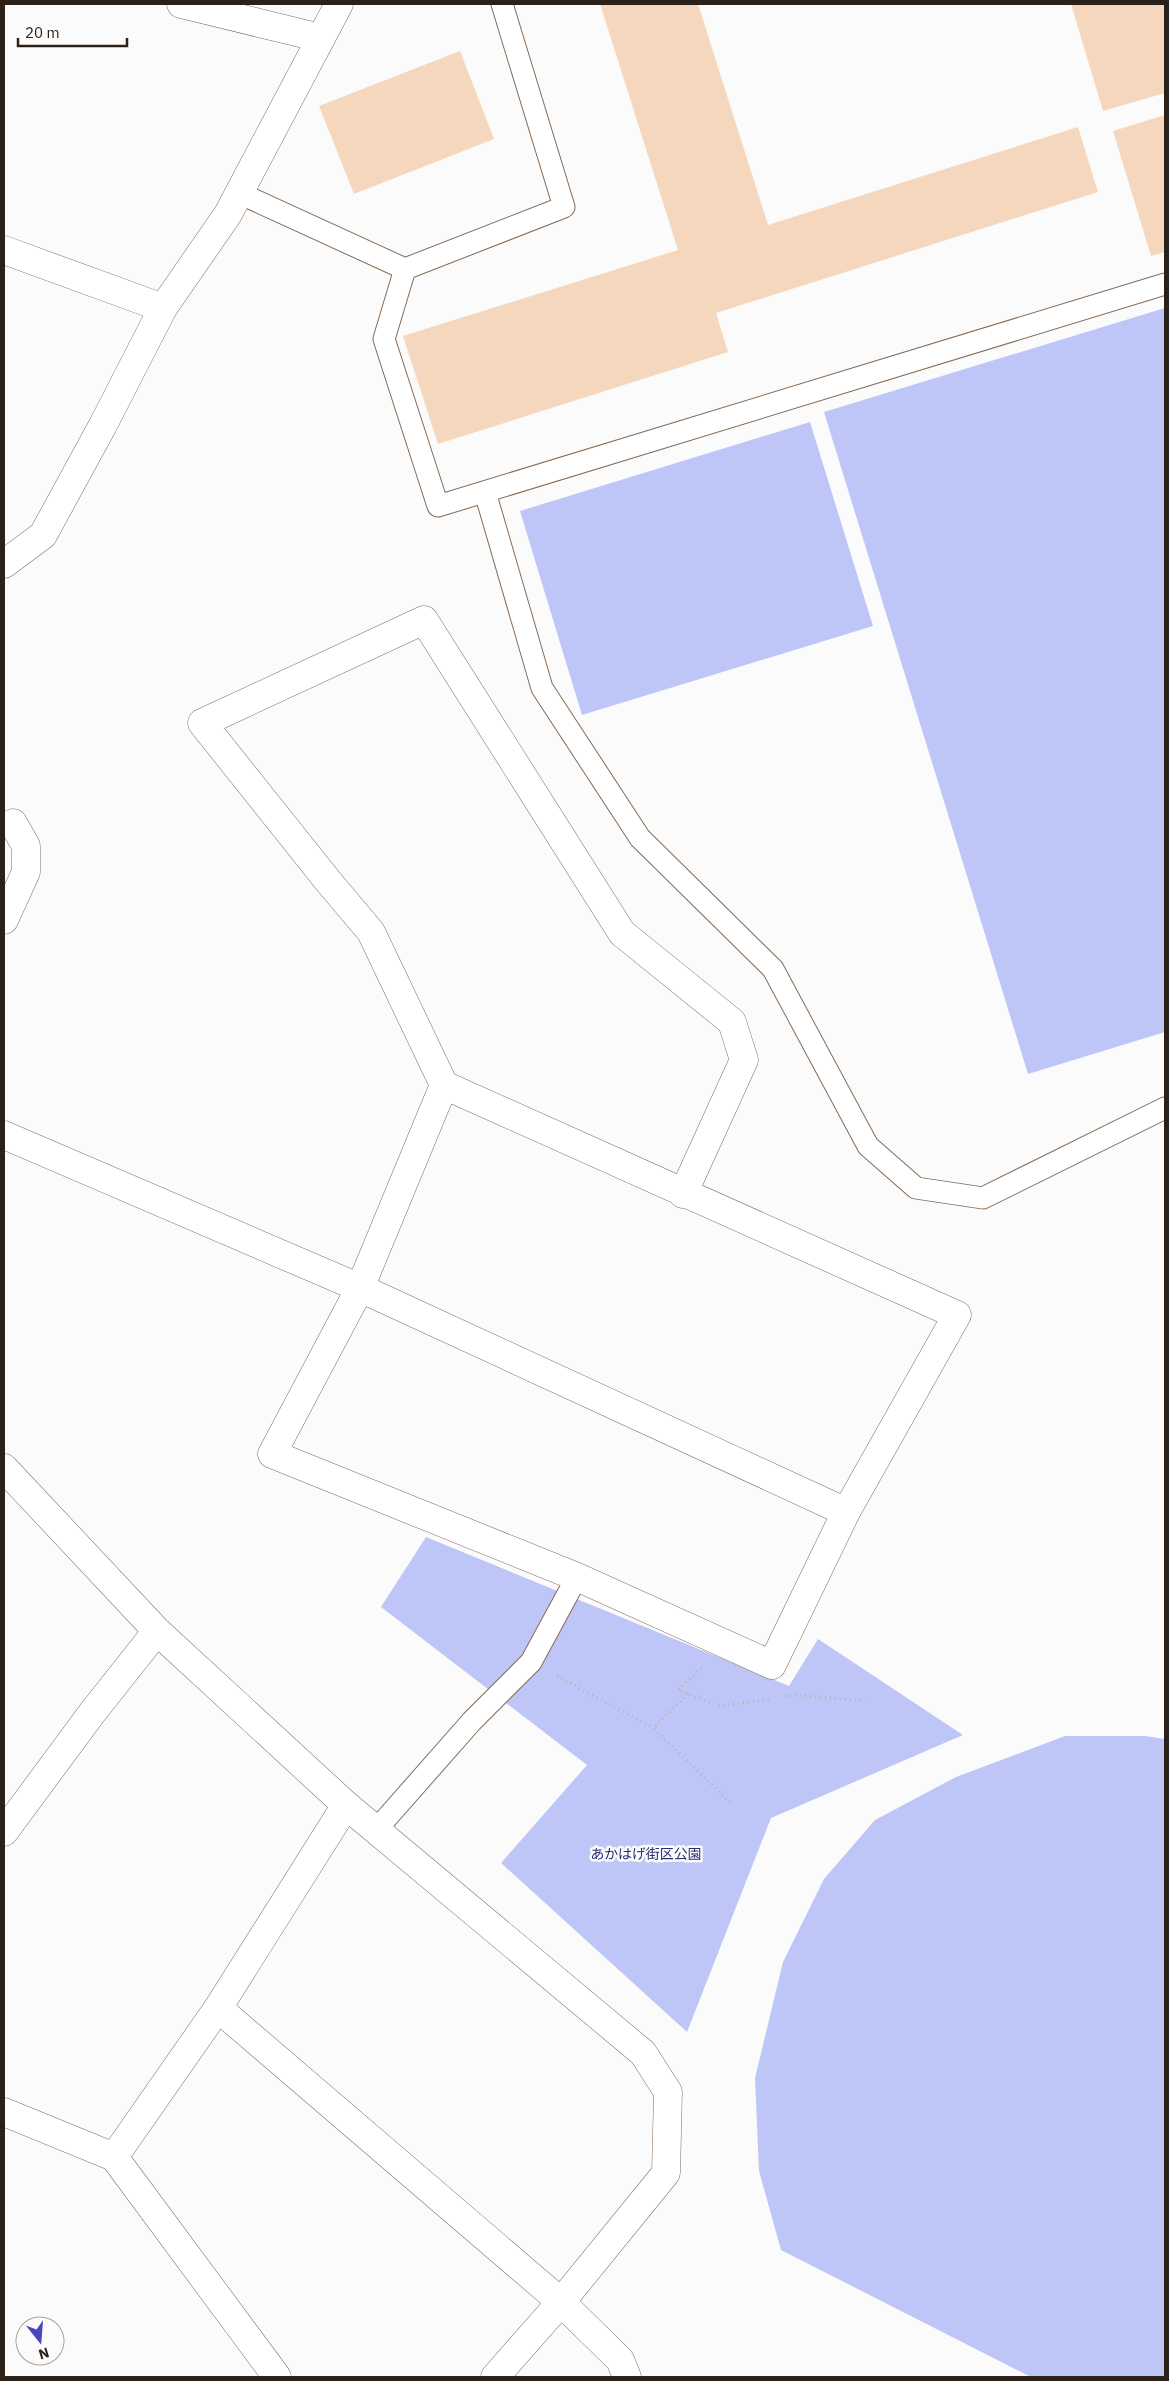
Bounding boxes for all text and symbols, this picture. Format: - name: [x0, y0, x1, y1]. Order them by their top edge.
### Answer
- scale bar: [18, 15, 126, 47]
- text: 20 m: [25, 23, 60, 42]
- park label: あかはげ街区公園: [590, 1845, 702, 1863]
- north arrow: [15, 2316, 65, 2366]
- text: N: [36, 2343, 51, 2364]

